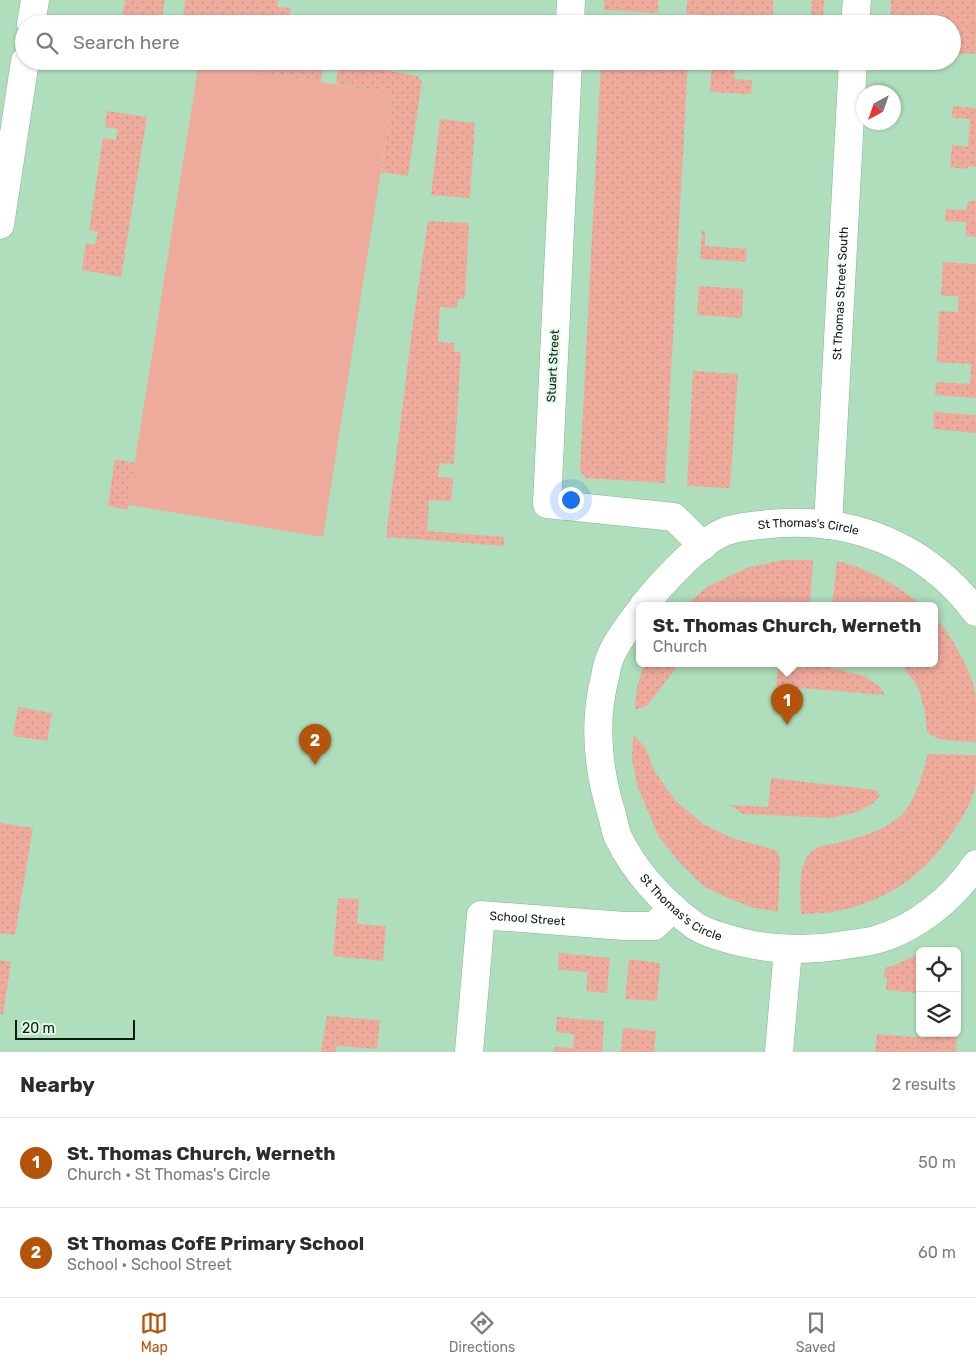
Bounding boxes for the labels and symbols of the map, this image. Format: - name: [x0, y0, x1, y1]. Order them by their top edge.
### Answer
- north arrow: [856, 85, 901, 130]
- street label: St Thomas Street South: [830, 226, 851, 360]
- street label: Stuart Street: [544, 329, 562, 403]
- your location: [558, 487, 584, 513]
- street label: St Thomas's Circle: [757, 516, 861, 538]
- pin: 1: [771, 684, 803, 725]
- pin: 2: [299, 724, 331, 765]
- street label: St Thomas's Circle: [637, 871, 724, 944]
- street label: School Street: [489, 909, 566, 928]
- scale bar: [15, 1017, 135, 1040]

